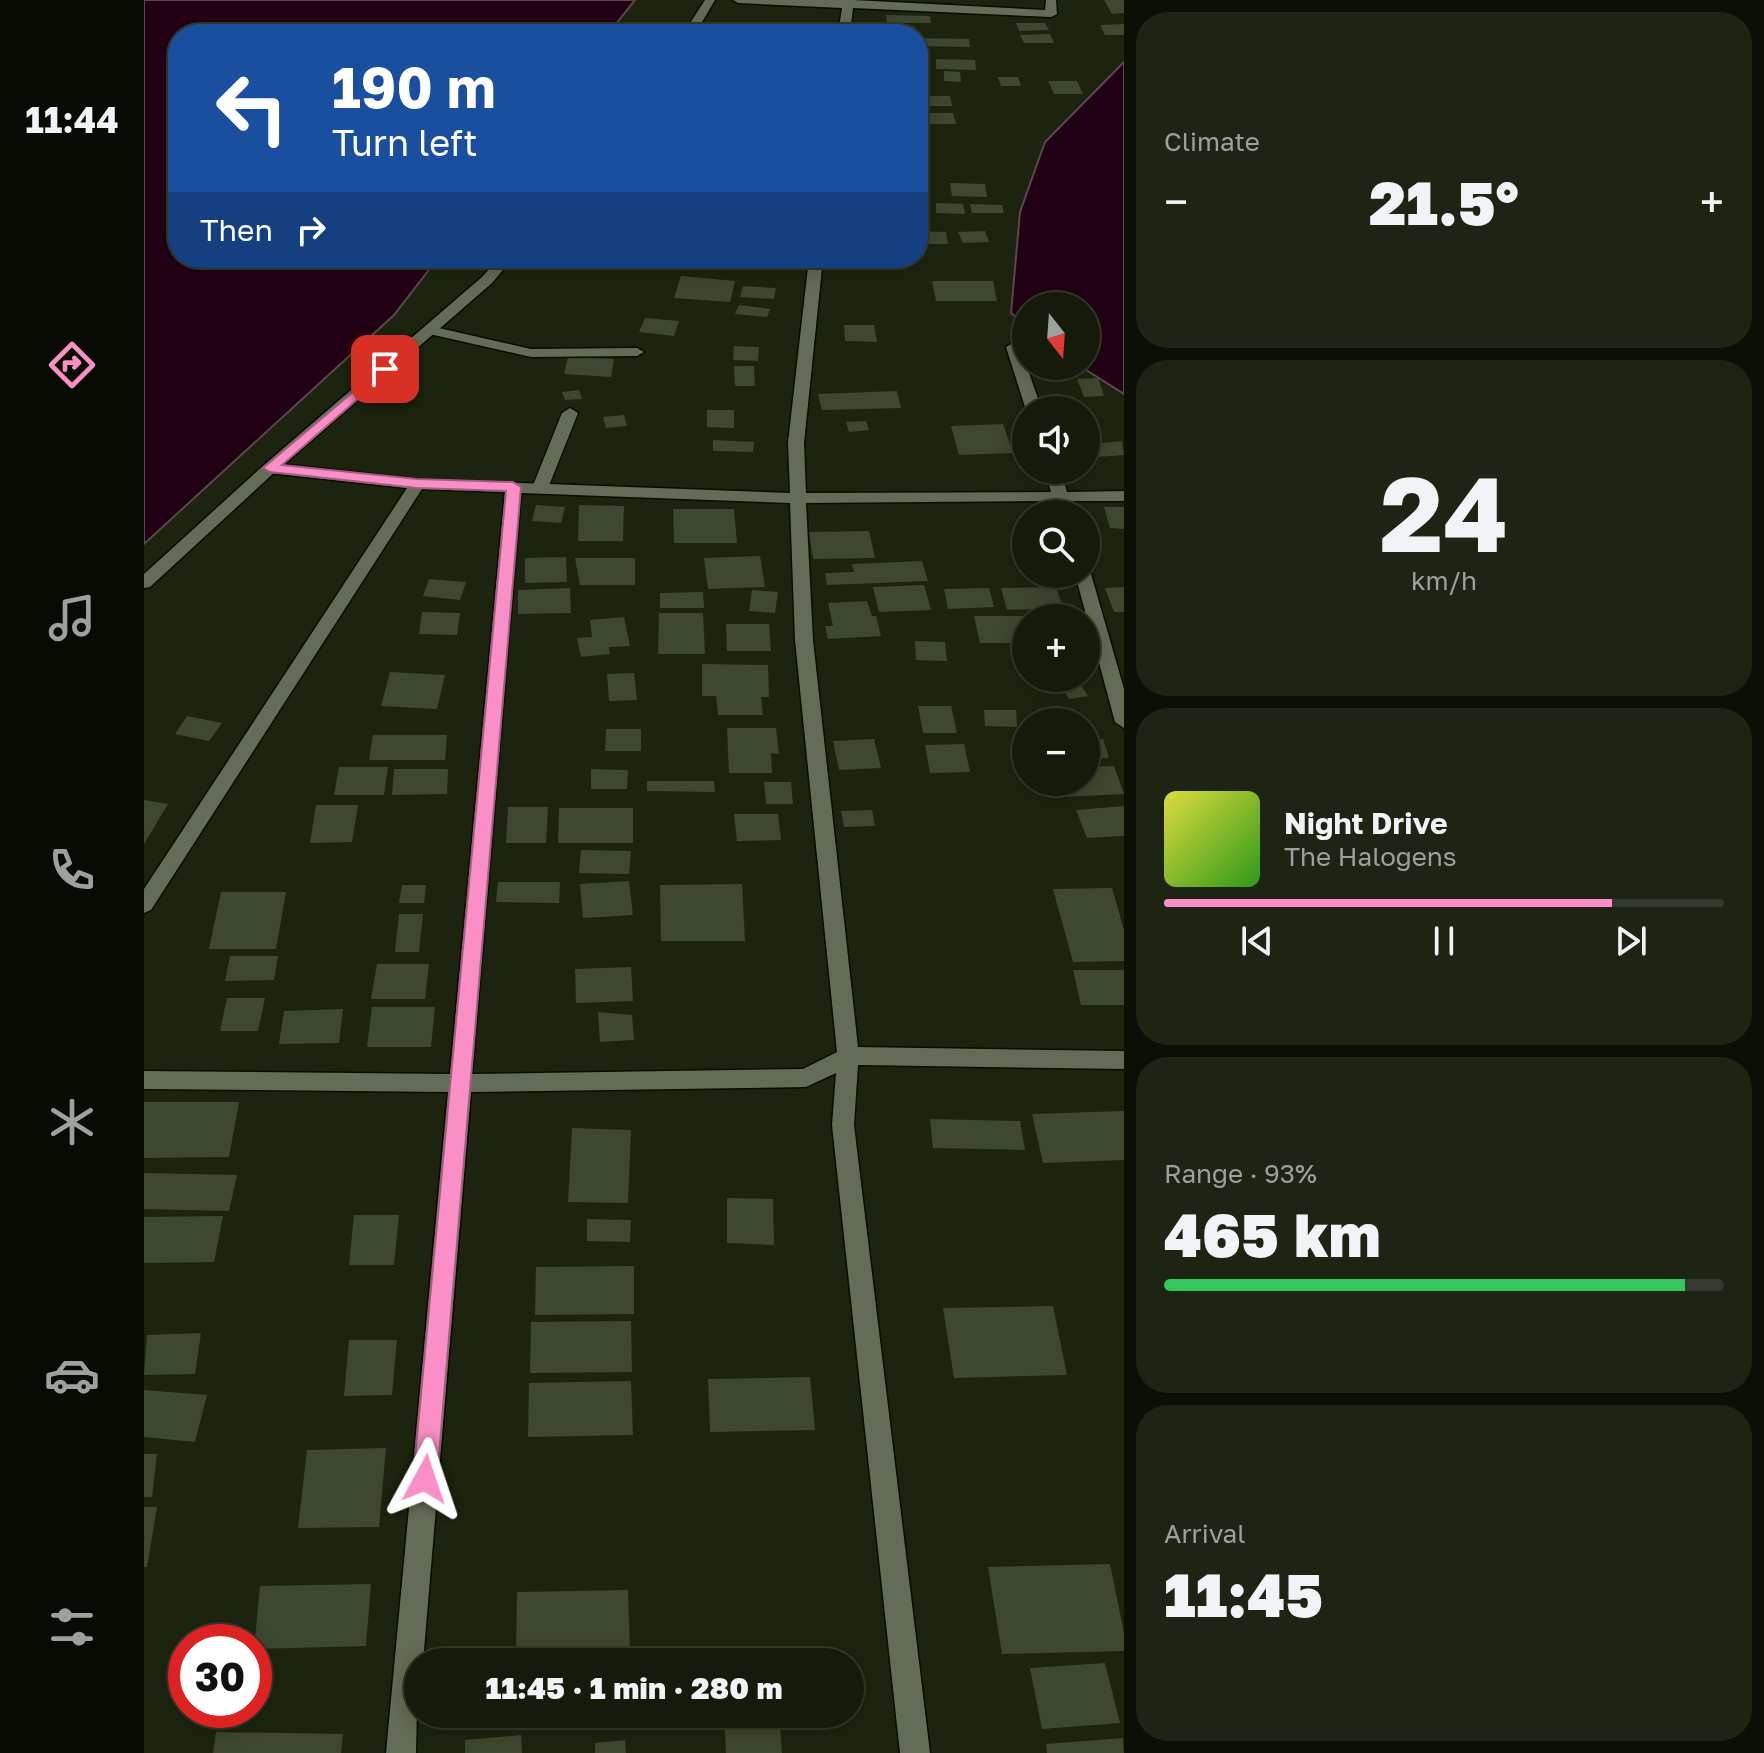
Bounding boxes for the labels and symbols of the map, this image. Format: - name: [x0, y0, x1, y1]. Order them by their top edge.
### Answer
- north arrow: [1012, 292, 1100, 380]
- pin: [351, 335, 419, 403]
- position arrow: [383, 1437, 467, 1521]
- speed limit sign: 30: [168, 1624, 272, 1728]

